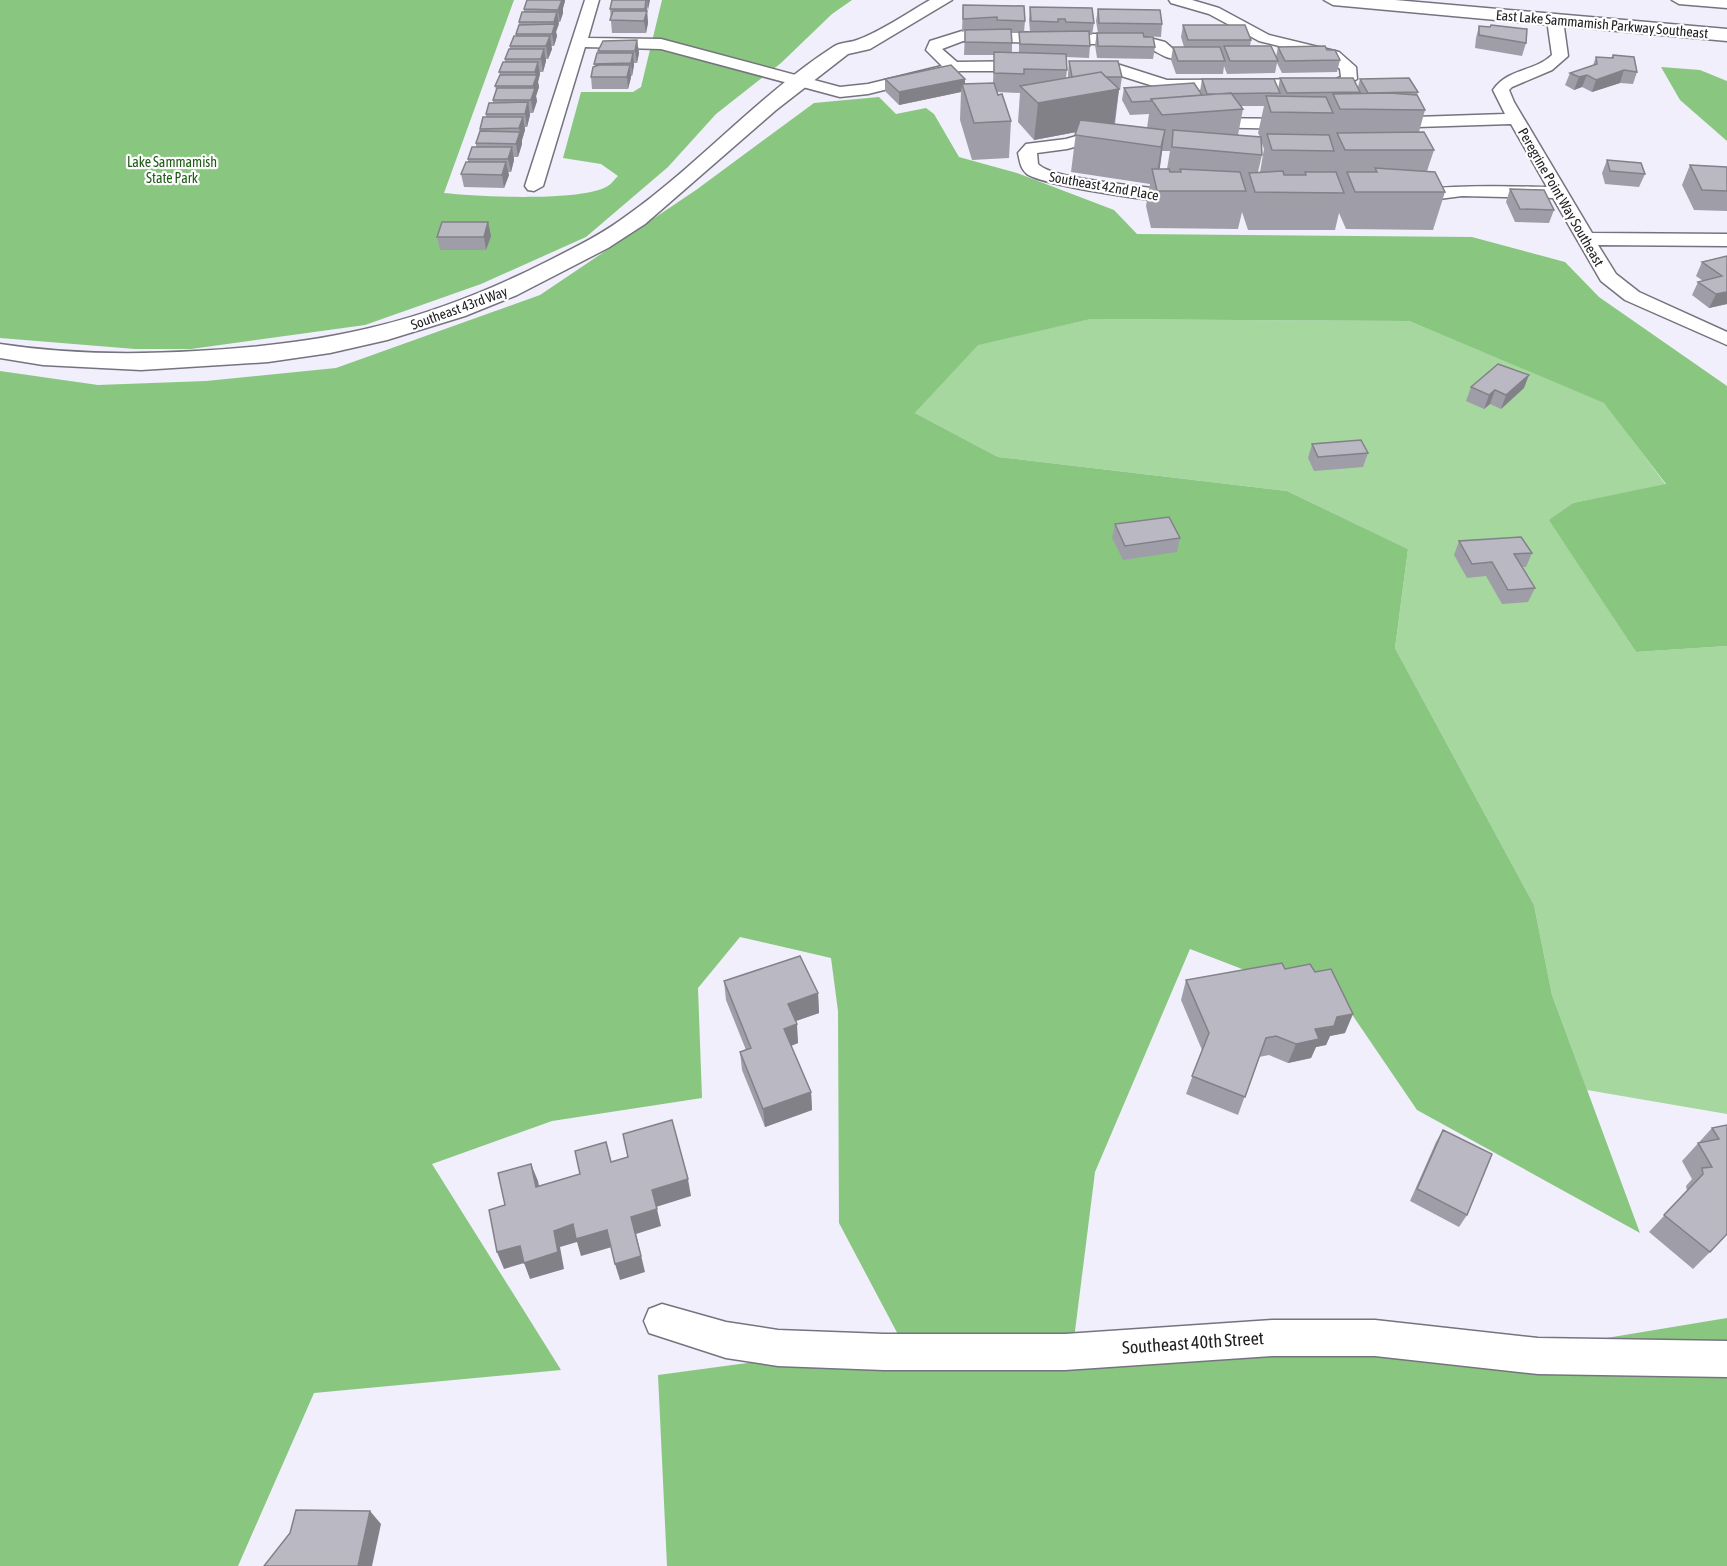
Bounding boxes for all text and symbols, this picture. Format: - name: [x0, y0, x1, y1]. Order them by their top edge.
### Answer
- street label: East Lake Sammamish Parkway Southeast: [1495, 7, 1709, 41]
- street label: Peregrine Point Way Southeast: [1515, 125, 1607, 269]
- park label: Lake Sammamish State Park: [127, 154, 217, 186]
- street label: Southeast 42nd Place: [1048, 168, 1160, 204]
- street label: Southeast 43rd Way: [409, 283, 510, 333]
- street label: Southeast 40th Street: [1121, 1327, 1265, 1358]

